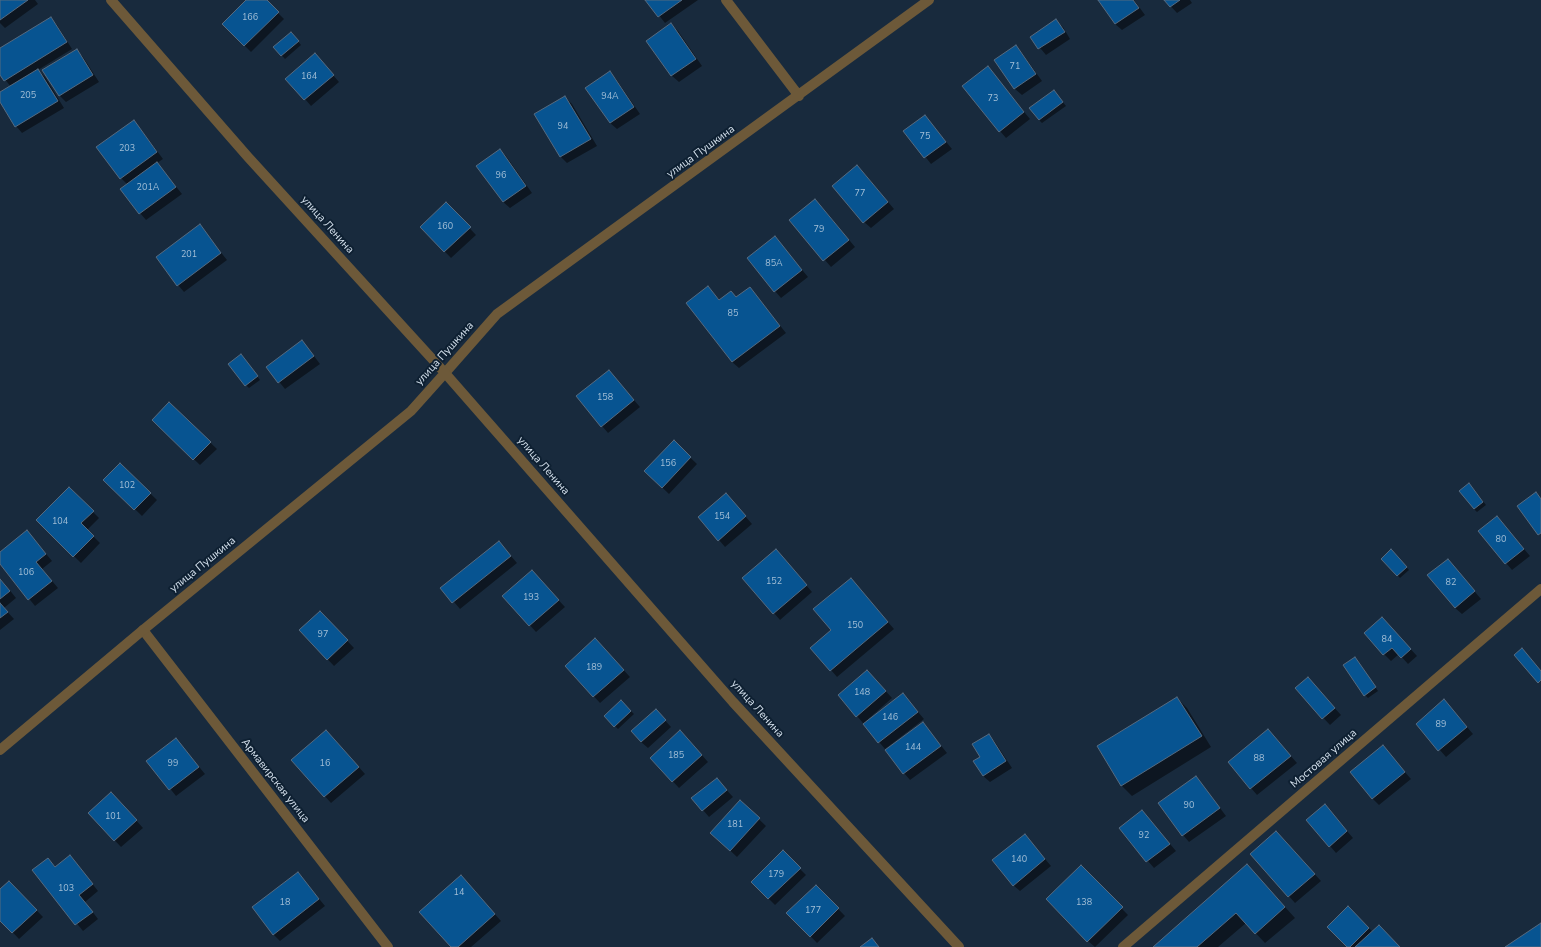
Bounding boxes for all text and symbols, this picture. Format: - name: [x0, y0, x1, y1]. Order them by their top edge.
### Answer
- house number: 166: [242, 13, 258, 23]
- house number: 71: [1010, 62, 1020, 72]
- house number: 164: [301, 72, 317, 82]
- house number: 205: [20, 91, 36, 101]
- house number: 94А: [601, 92, 619, 102]
- house number: 73: [988, 94, 998, 104]
- house number: 94: [558, 122, 568, 132]
- street label: улица Пушкина: [664, 123, 738, 181]
- house number: 75: [920, 132, 930, 142]
- house number: 203: [119, 144, 135, 154]
- house number: 96: [496, 171, 506, 181]
- house number: 201А: [137, 183, 159, 193]
- house number: 77: [855, 189, 865, 199]
- street label: улица Ленина: [298, 194, 356, 256]
- house number: 160: [437, 222, 453, 232]
- house number: 79: [814, 225, 824, 235]
- house number: 201: [181, 250, 197, 260]
- house number: 85А: [765, 259, 783, 269]
- house number: 85: [728, 309, 738, 319]
- street label: улица Пушкина: [413, 319, 477, 389]
- house number: 158: [597, 393, 613, 403]
- street label: улица Ленина: [514, 434, 572, 498]
- house number: 156: [660, 459, 676, 469]
- house number: 102: [119, 481, 135, 491]
- house number: 154: [714, 512, 730, 522]
- house number: 104: [52, 517, 68, 527]
- street label: улица Пушкина: [167, 534, 239, 596]
- house number: 80: [1496, 535, 1506, 545]
- house number: 106: [18, 568, 34, 578]
- house number: 152: [766, 577, 782, 587]
- house number: 82: [1446, 578, 1456, 588]
- house number: 193: [523, 593, 539, 603]
- house number: 150: [847, 621, 863, 631]
- house number: 97: [318, 630, 328, 640]
- house number: 84: [1382, 635, 1392, 645]
- house number: 189: [586, 663, 602, 673]
- street label: улица Ленина: [728, 678, 786, 740]
- house number: 148: [854, 688, 870, 698]
- house number: 146: [882, 713, 898, 723]
- house number: 89: [1436, 720, 1446, 730]
- street label: Мостовая улица: [1288, 727, 1360, 791]
- street label: Армавирская улица: [238, 736, 312, 826]
- house number: 144: [905, 743, 921, 753]
- house number: 185: [668, 751, 684, 761]
- house number: 88: [1254, 754, 1264, 764]
- house number: 99: [168, 759, 178, 769]
- house number: 16: [320, 759, 330, 769]
- house number: 90: [1184, 801, 1194, 811]
- house number: 101: [105, 812, 121, 822]
- house number: 181: [727, 820, 743, 830]
- house number: 92: [1139, 831, 1149, 841]
- house number: 140: [1011, 855, 1027, 865]
- house number: 179: [768, 870, 784, 880]
- house number: 103: [58, 884, 74, 894]
- house number: 14: [454, 888, 464, 898]
- house number: 18: [280, 898, 290, 908]
- house number: 138: [1076, 898, 1092, 908]
- house number: 177: [805, 906, 821, 916]

